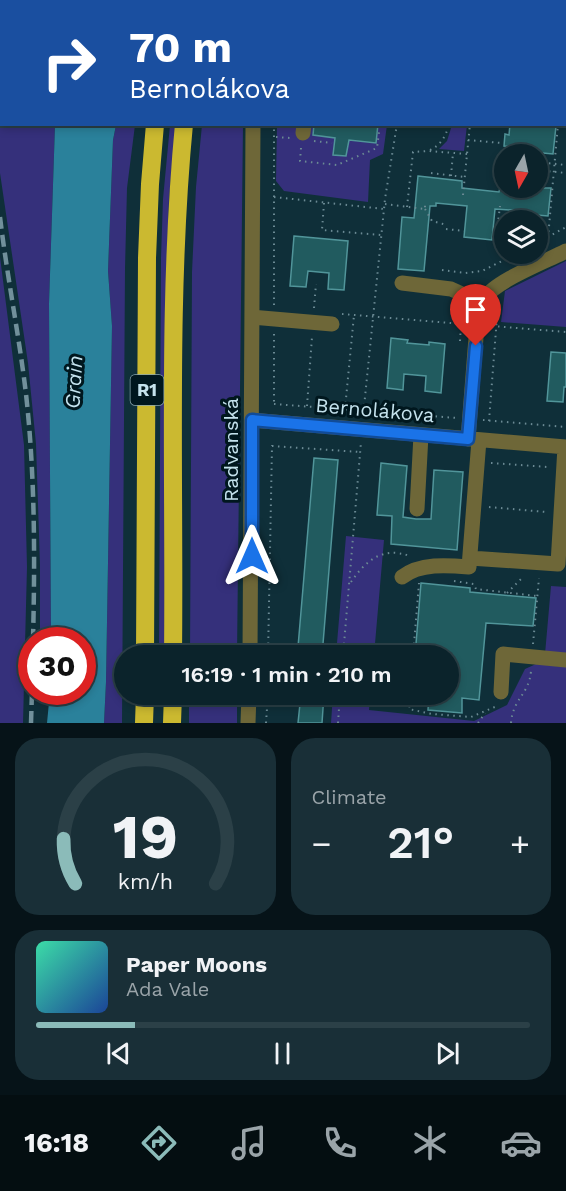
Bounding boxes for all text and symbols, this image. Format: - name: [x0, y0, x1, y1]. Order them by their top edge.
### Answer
- text: 70 m: [129, 23, 232, 72]
- icon: right: [30, 24, 108, 102]
- text: Bernolákova: [129, 73, 290, 105]
- north arrow: [494, 144, 548, 198]
- map controls: [494, 144, 548, 264]
- button: layers: [494, 210, 548, 264]
- pin: [450, 284, 501, 346]
- icon: arrive: [459, 293, 492, 326]
- water label: Grain: [60, 355, 87, 409]
- road number: R1: [130, 375, 164, 405]
- street label: Bernolákova: [315, 393, 435, 427]
- street label: Radvanská: [219, 398, 243, 502]
- position arrow: [220, 524, 284, 588]
- speed limit sign: 30: [18, 627, 96, 705]
- text: 16:19 · 1 min · 210 m: [181, 662, 392, 687]
- text: Climate: [312, 785, 387, 809]
- text: 19: [113, 800, 178, 873]
- text: 21°: [387, 816, 454, 869]
- text: −: [312, 824, 331, 863]
- text: +: [510, 824, 530, 863]
- text: km/h: [118, 869, 173, 894]
- text: Paper Moons: [126, 952, 267, 977]
- text: Ada Vale: [126, 977, 209, 1001]
- icon: previous: [102, 1037, 135, 1070]
- icon: pause: [266, 1037, 299, 1070]
- icon: next: [431, 1037, 464, 1070]
- icon: directions: [138, 1122, 180, 1164]
- icon: music: [228, 1122, 270, 1164]
- icon: phone: [319, 1122, 361, 1164]
- icon: climate: [409, 1122, 451, 1164]
- icon: car: [500, 1122, 542, 1164]
- text: 16:18: [24, 1127, 89, 1159]

